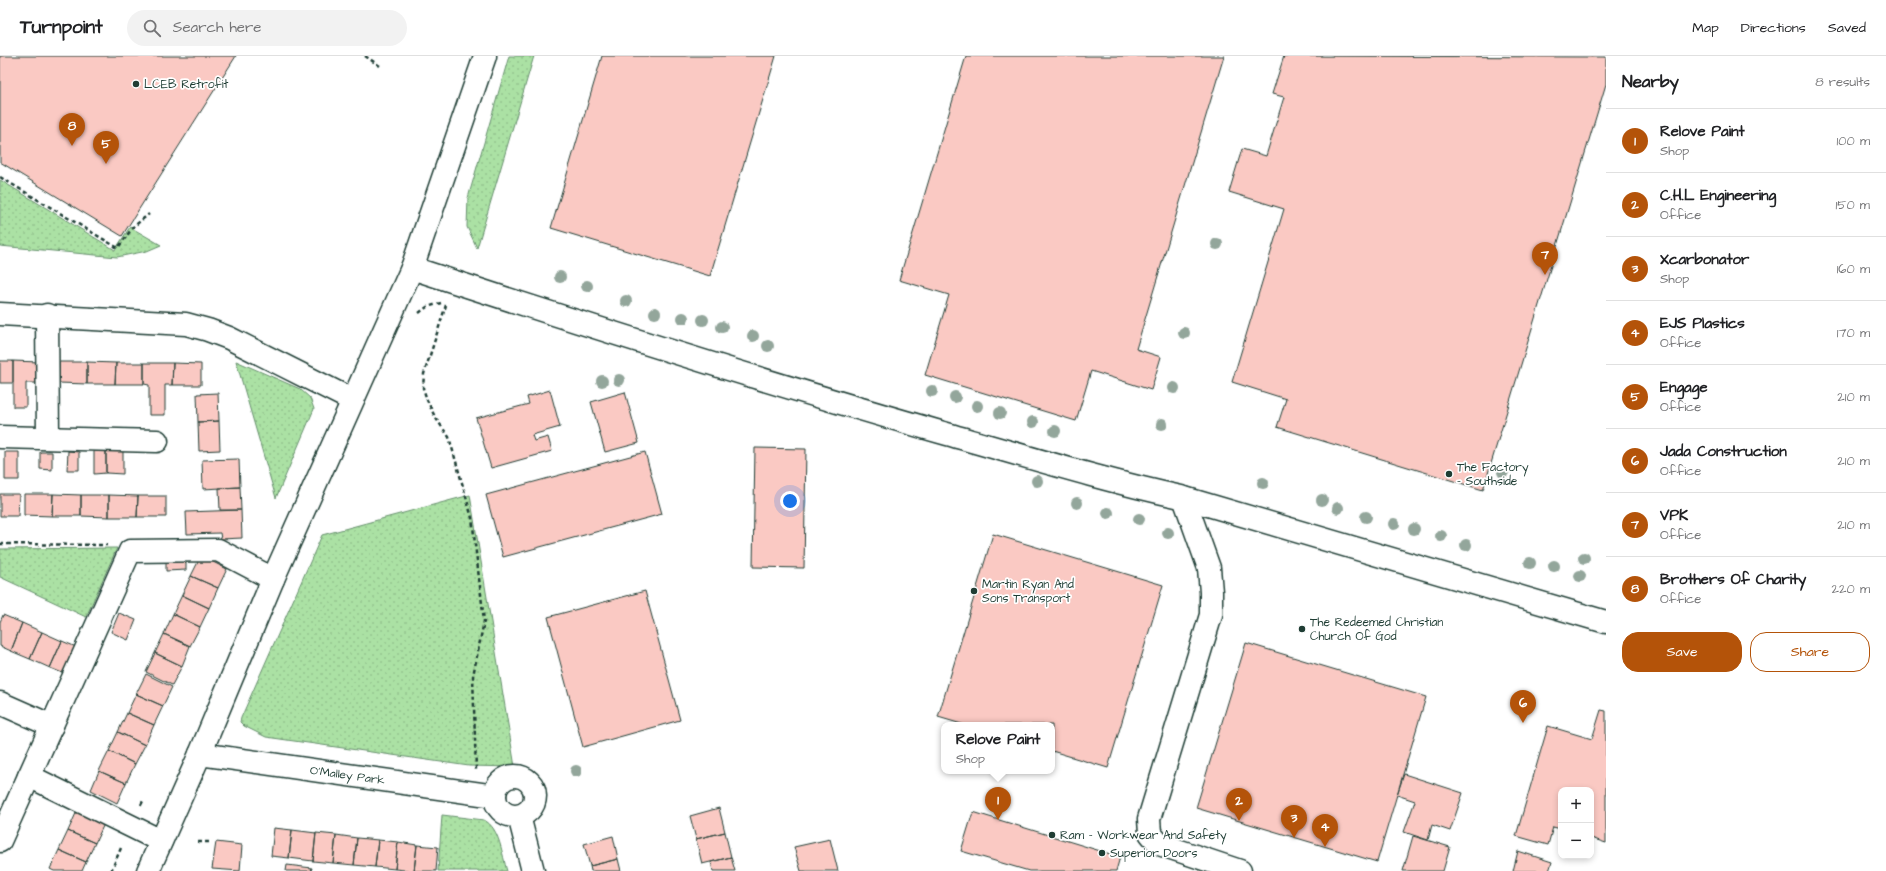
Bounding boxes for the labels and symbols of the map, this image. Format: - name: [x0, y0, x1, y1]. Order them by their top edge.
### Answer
- place label: LCEB Retrofit: [144, 76, 228, 93]
- marker: LCEB Retrofit: [131, 79, 141, 89]
- pin: 8: [59, 113, 85, 146]
- pin: 5: [93, 131, 119, 164]
- pin: 7: [1532, 242, 1558, 275]
- place label: The Factory - Southside: [1457, 459, 1529, 490]
- marker: The Factory - Southside: [1444, 469, 1454, 479]
- your location: [780, 491, 800, 511]
- place label: Martin Ryan And Sons Transport: [982, 576, 1074, 607]
- marker: Martin Ryan And Sons Transport: [969, 586, 979, 596]
- place label: The Redeemed Christian Church Of God: [1310, 614, 1443, 645]
- marker: The Redeemed Christian Church Of God: [1297, 624, 1307, 634]
- pin: 6: [1510, 690, 1536, 723]
- street label: O'Malley Park: [309, 761, 387, 789]
- pin: 1: [985, 787, 1011, 820]
- pin: 2: [1226, 788, 1252, 821]
- pin: 3: [1281, 805, 1307, 838]
- pin: 4: [1312, 814, 1338, 847]
- place label: Ram - Workwear And Safety: [1060, 827, 1227, 845]
- marker: Ram - Workwear And Safety: [1047, 830, 1057, 840]
- place label: Superior Doors: [1110, 845, 1198, 862]
- marker: Superior Doors: [1097, 848, 1107, 858]

